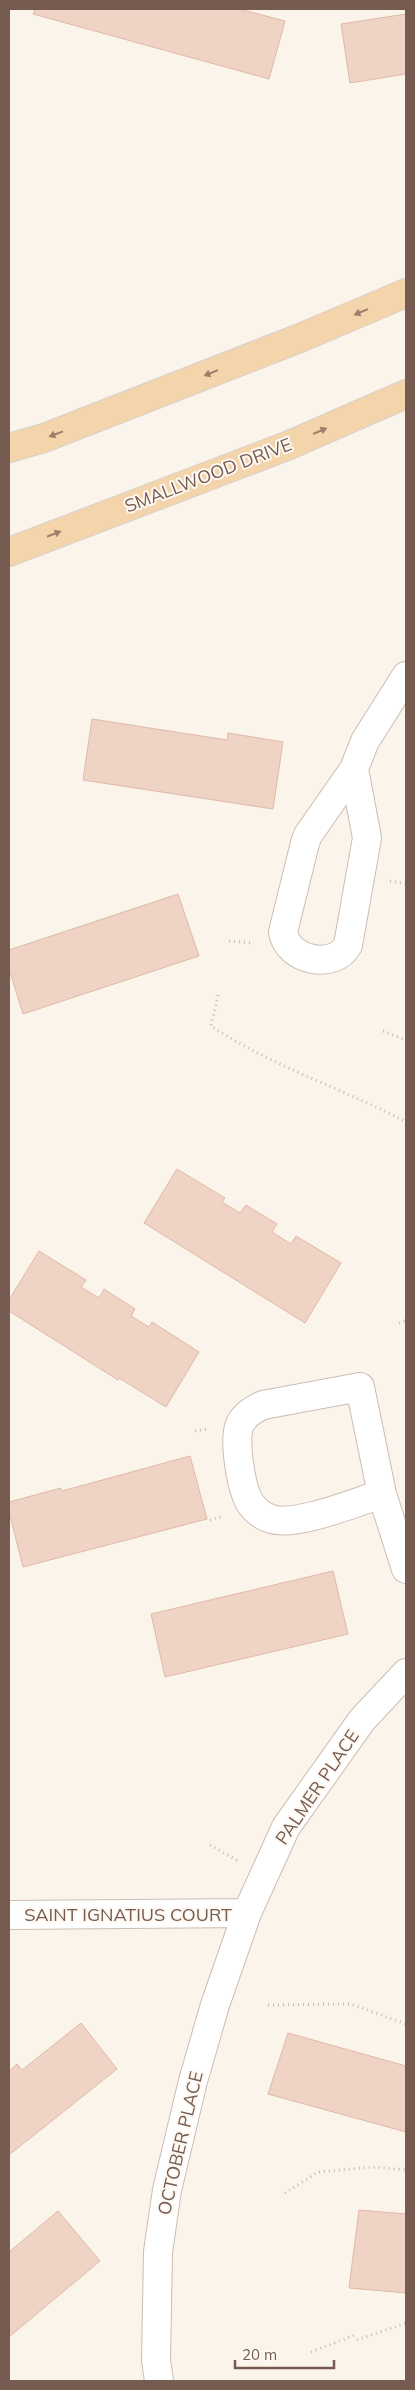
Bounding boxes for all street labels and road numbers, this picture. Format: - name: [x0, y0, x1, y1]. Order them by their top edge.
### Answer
- street label: SMALLWOOD DRIVE: [121, 433, 295, 517]
- street label: PALMER PLACE: [270, 1725, 364, 1849]
- street label: SAINT IGNATIUS COURT: [24, 1903, 232, 1926]
- street label: OCTOBER PLACE: [152, 2069, 208, 2217]

